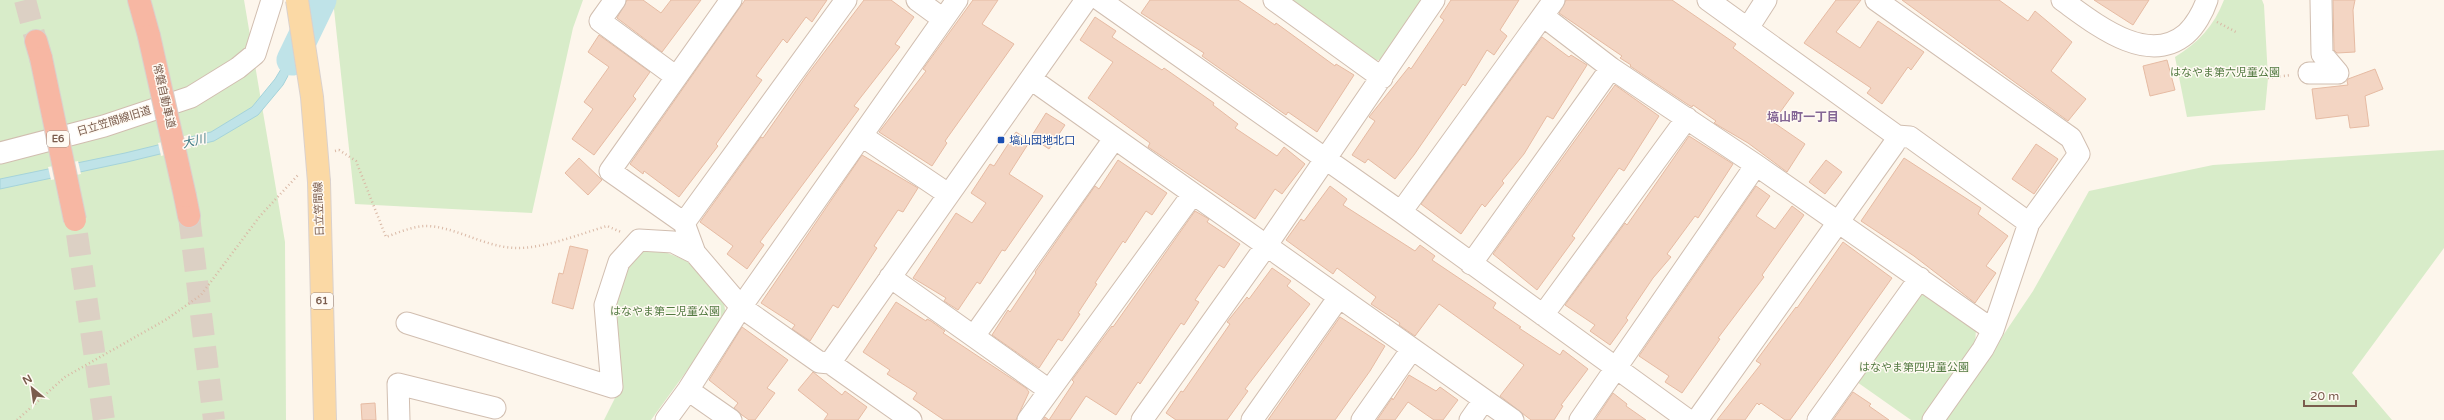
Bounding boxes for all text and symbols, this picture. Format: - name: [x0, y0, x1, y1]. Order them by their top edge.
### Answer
- street label: 常磐自動車道: [150, 62, 178, 130]
- park label: はなやま第六児童公園: [2170, 66, 2280, 79]
- street label: 日立笠間線旧道: [75, 104, 153, 138]
- district label: 塙山町一丁目: [1767, 110, 1839, 124]
- road number: E6: [47, 131, 69, 147]
- water label: 大川: [181, 131, 209, 151]
- place label: 塙山団地北口: [1009, 134, 1075, 147]
- marker: 塙山団地北口: [996, 135, 1006, 145]
- street label: 日立笠間線: [312, 181, 326, 237]
- road number: 61: [311, 293, 333, 309]
- park label: はなやま第二児童公園: [610, 305, 720, 318]
- park label: はなやま第四児童公園: [1859, 361, 1969, 374]
- north arrow: [12, 368, 52, 408]
- text: N: [20, 372, 34, 388]
- scale bar: [2304, 382, 2356, 408]
- text: 20 m: [2310, 389, 2339, 403]

